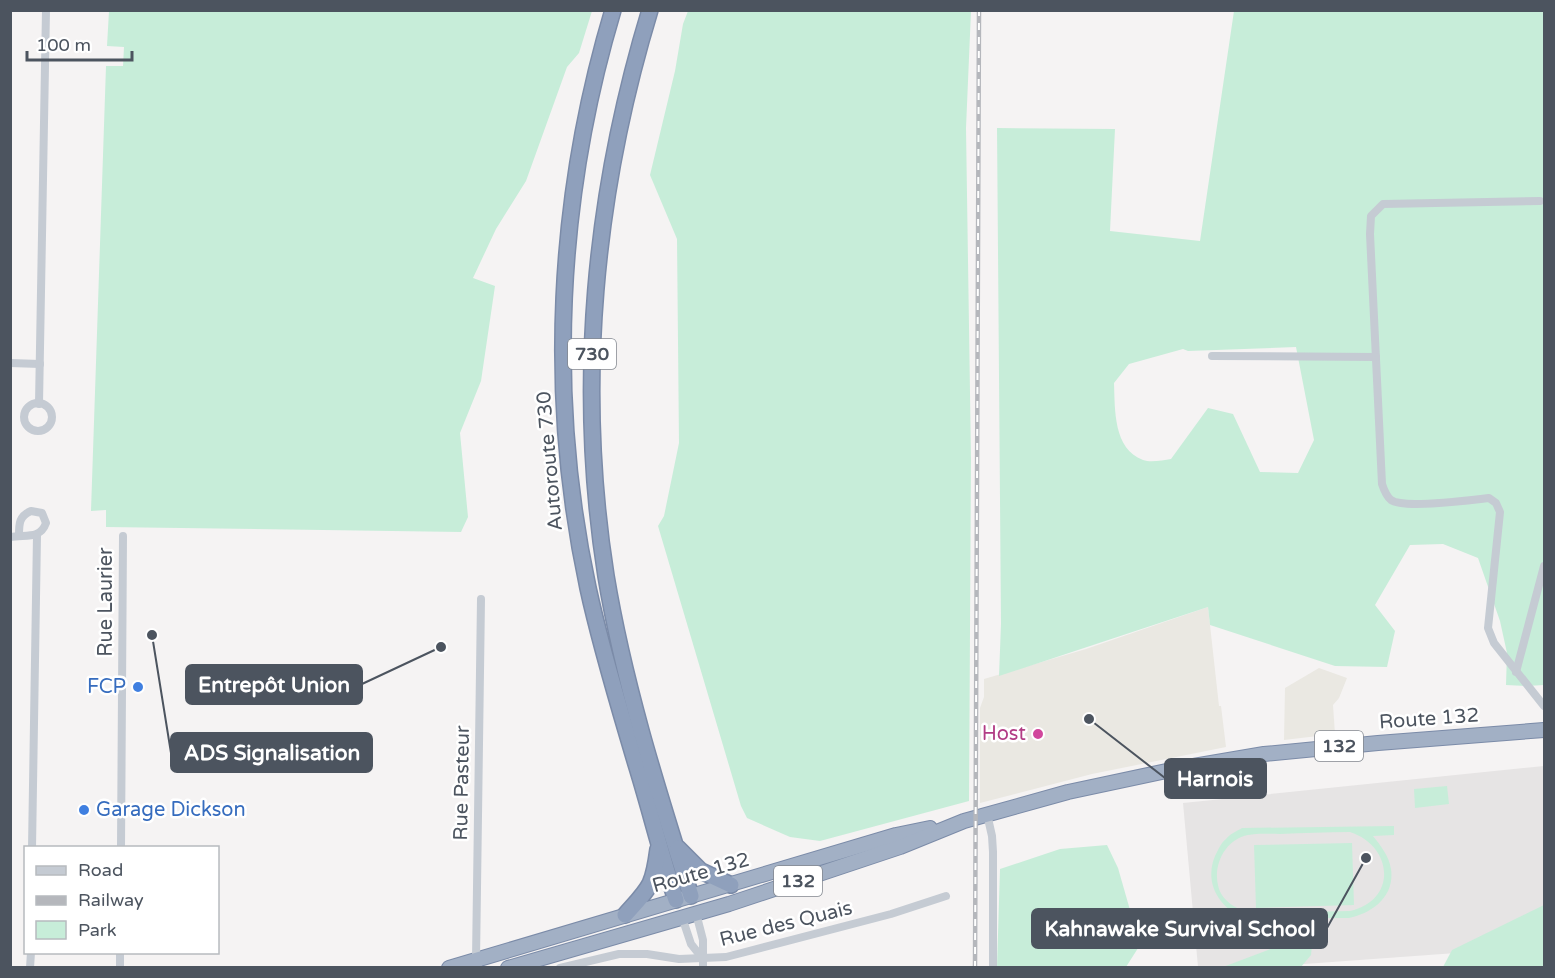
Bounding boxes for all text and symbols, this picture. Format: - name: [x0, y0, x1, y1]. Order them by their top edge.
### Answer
- scale bar: [27, 24, 132, 62]
- text: 100 m: [36, 34, 91, 56]
- road number: 730: [568, 339, 616, 369]
- street label: Autoroute 730: [532, 390, 568, 532]
- street label: Rue Laurier: [94, 547, 118, 657]
- callout: Entrepôt Union: [186, 665, 362, 704]
- text: Entrepôt Union: [198, 673, 350, 698]
- place label: FCP: [87, 675, 126, 699]
- marker: FCP: [131, 680, 145, 694]
- street label: Route 132: [1378, 704, 1480, 734]
- place label: Host: [982, 722, 1026, 746]
- street label: Rue Pasteur: [449, 725, 475, 841]
- marker: Host: [1031, 727, 1045, 741]
- road number: 132: [1315, 731, 1363, 761]
- callout: ADS Signalisation: [171, 733, 372, 772]
- text: ADS Signalisation: [184, 741, 360, 766]
- callout: Harnois: [1165, 759, 1266, 798]
- text: Harnois: [1177, 767, 1253, 792]
- place label: Garage Dickson: [96, 798, 246, 822]
- marker: Garage Dickson: [77, 803, 91, 817]
- legend: [24, 846, 219, 954]
- street label: Route 132: [649, 848, 753, 898]
- text: Road: [78, 859, 123, 881]
- road number: 132: [774, 866, 822, 896]
- text: Railway: [78, 889, 144, 911]
- street label: Rue des Quais: [717, 896, 855, 952]
- callout: Kahnawake Survival School: [1032, 909, 1327, 948]
- text: Kahnawake Survival School: [1044, 917, 1316, 942]
- text: Park: [78, 919, 117, 941]

